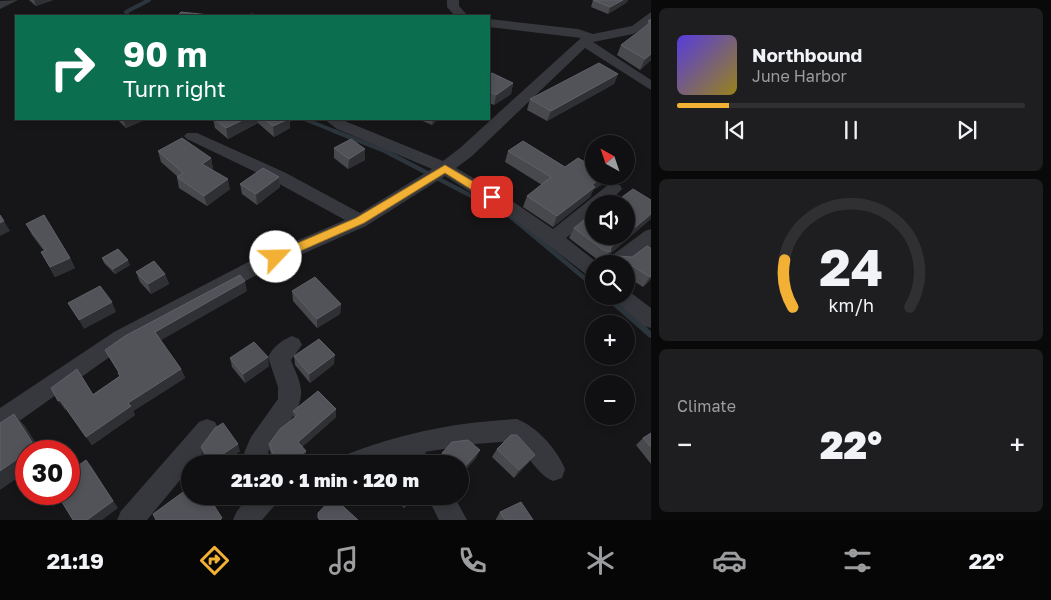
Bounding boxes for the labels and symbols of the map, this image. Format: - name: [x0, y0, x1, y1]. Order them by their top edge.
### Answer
- north arrow: [585, 135, 635, 185]
- pin: [471, 176, 513, 218]
- position arrow: [249, 230, 301, 282]
- speed limit sign: 30: [15, 440, 80, 505]

